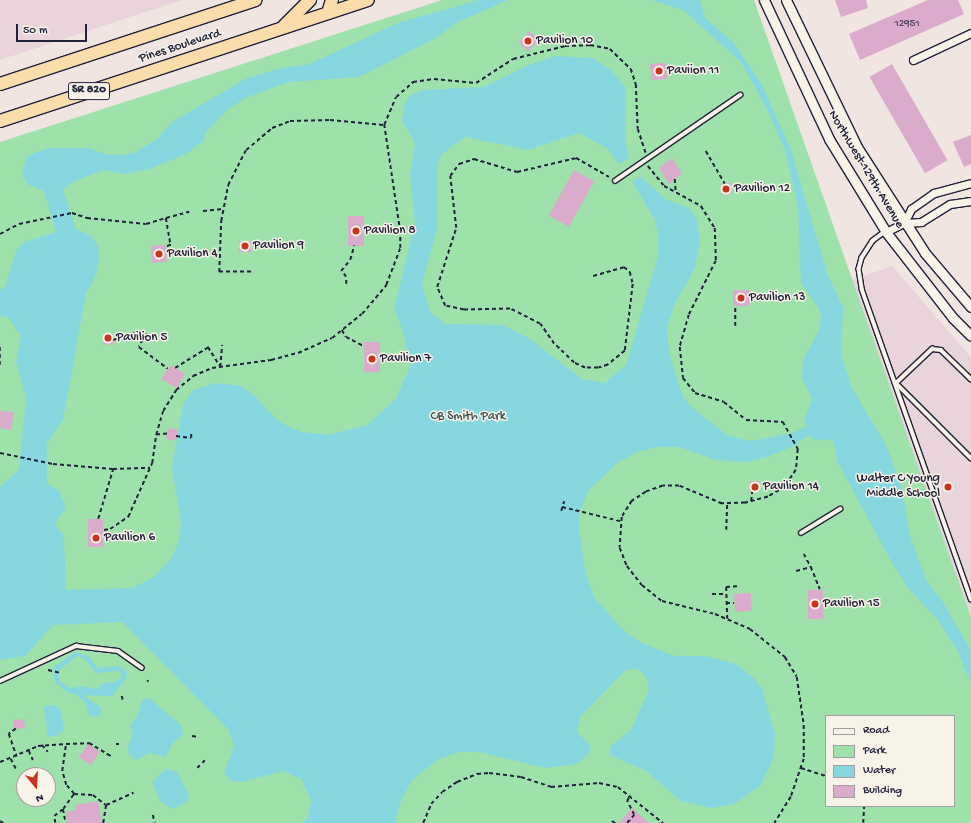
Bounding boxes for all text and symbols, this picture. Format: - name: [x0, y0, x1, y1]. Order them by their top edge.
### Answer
- scale bar: [18, 16, 89, 42]
- house number: 12951: [894, 17, 920, 31]
- text: 50 m: [23, 24, 48, 38]
- street label: Pines Boulevard: [137, 26, 223, 68]
- place label: Pavilion 10: [536, 33, 593, 49]
- marker: Pavilion 10: [523, 36, 533, 46]
- place label: Paviion 11: [667, 63, 719, 79]
- marker: Paviion 11: [654, 66, 664, 76]
- road number: SR 820: [68, 81, 110, 101]
- street label: Northwest 129th Avenue: [824, 108, 906, 232]
- place label: Pavilion 12: [734, 181, 790, 197]
- marker: Pavilion 12: [721, 184, 731, 194]
- place label: Pavilion 8: [364, 223, 416, 239]
- marker: Pavilion 8: [351, 226, 361, 236]
- place label: Pavilion 9: [253, 238, 304, 254]
- marker: Pavilion 9: [240, 241, 250, 251]
- place label: Pavilion 4: [167, 246, 218, 262]
- marker: Pavilion 4: [154, 249, 164, 259]
- place label: Pavilion 13: [749, 290, 806, 306]
- marker: Pavilion 13: [736, 293, 746, 303]
- place label: Pavilion 5: [116, 330, 167, 346]
- marker: Pavilion 5: [103, 333, 113, 343]
- place label: Pavilion 7: [380, 351, 431, 367]
- marker: Pavilion 7: [367, 354, 377, 364]
- park label: CB Smith Park: [430, 409, 506, 425]
- place label: Walter C Young Middle School: [857, 472, 940, 503]
- place label: Pavilion 14: [763, 479, 819, 495]
- marker: Pavilion 14: [750, 482, 760, 492]
- marker: Walter C Young Middle School: [943, 482, 953, 492]
- place label: Pavilion 6: [104, 530, 155, 546]
- marker: Pavilion 6: [91, 533, 101, 543]
- place label: Pavilion 15: [823, 596, 880, 612]
- marker: Pavilion 15: [810, 599, 820, 609]
- legend: [825, 715, 955, 807]
- text: Road: [863, 724, 889, 738]
- text: Park: [863, 744, 886, 758]
- text: Water: [863, 764, 895, 778]
- north arrow: [16, 767, 56, 807]
- text: Building: [863, 784, 902, 798]
- text: N: [34, 791, 45, 804]

